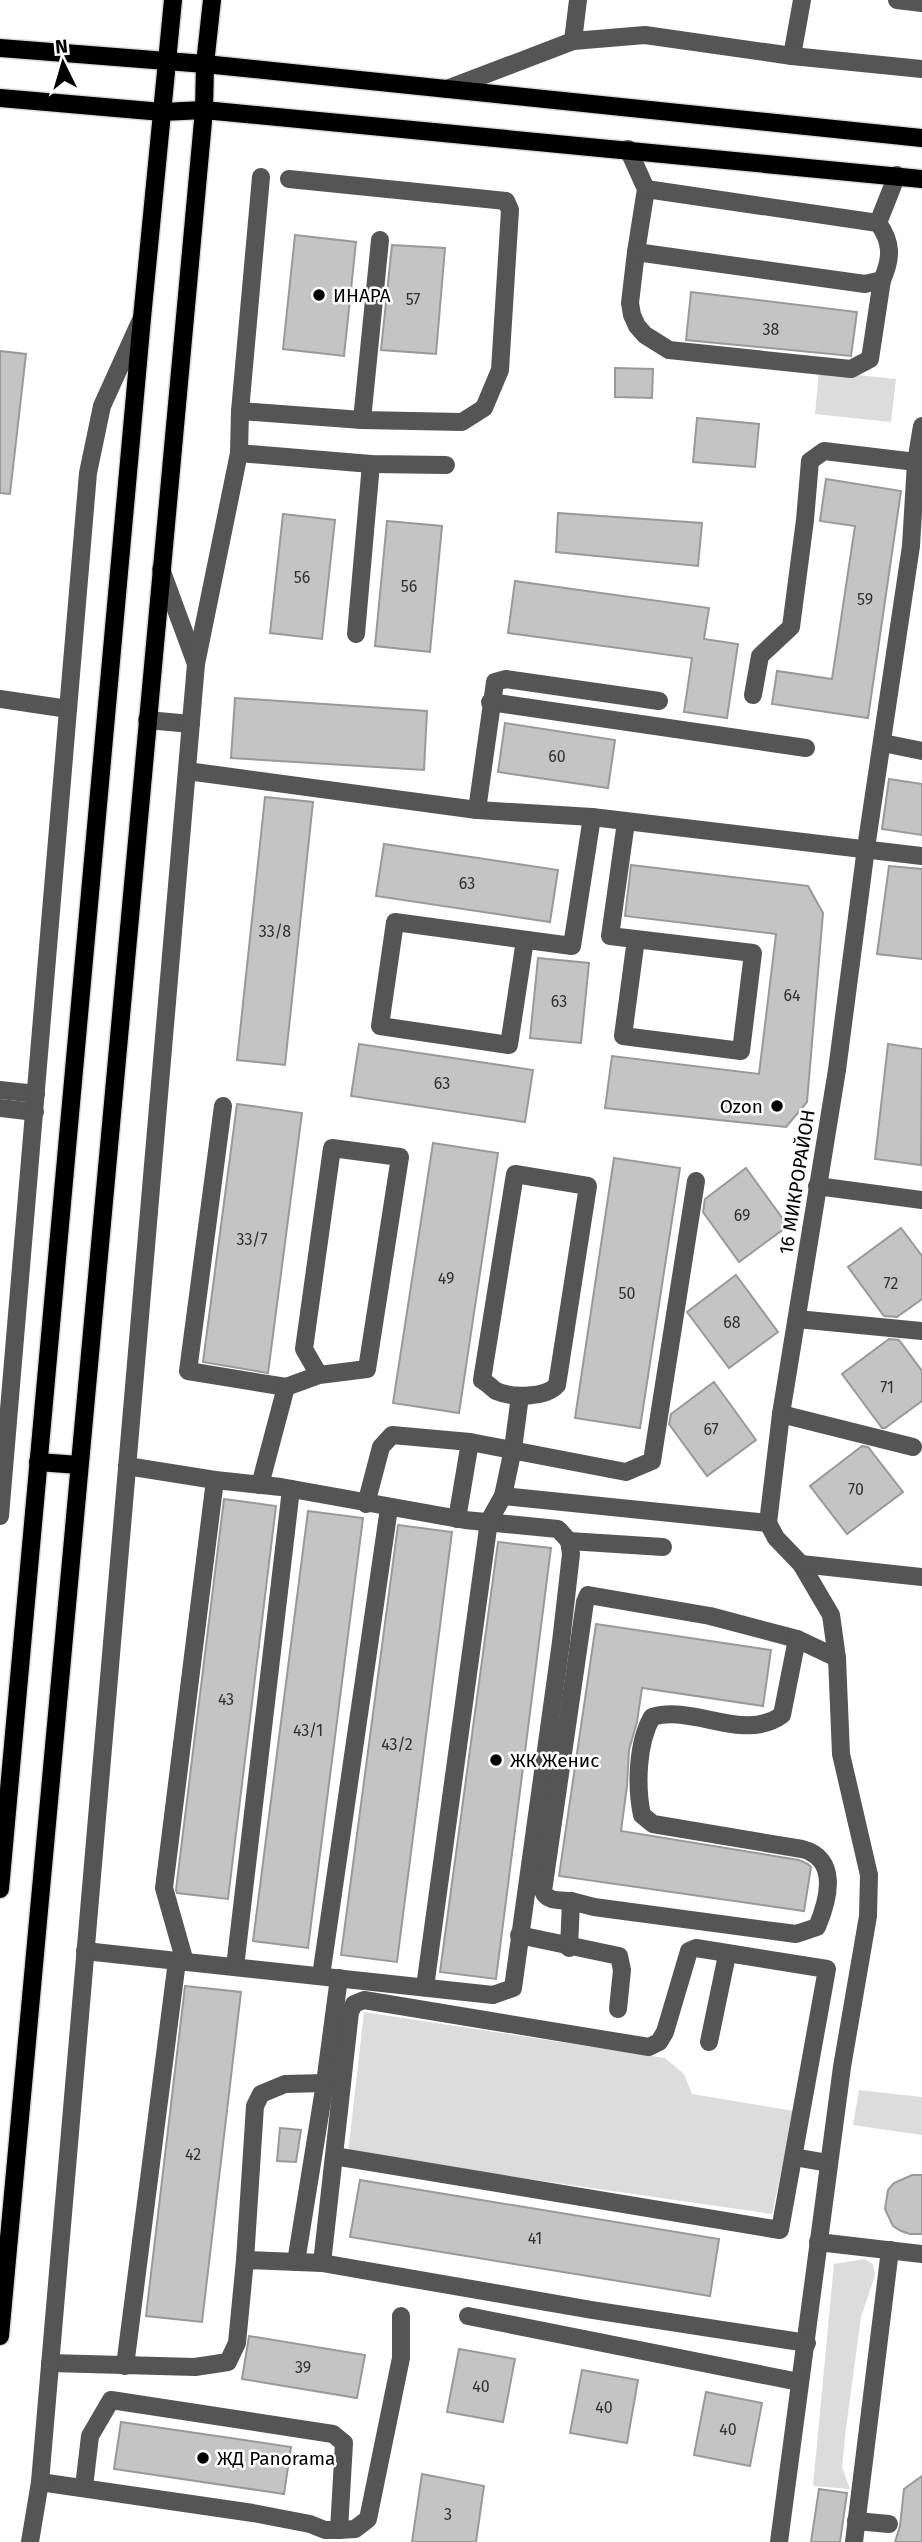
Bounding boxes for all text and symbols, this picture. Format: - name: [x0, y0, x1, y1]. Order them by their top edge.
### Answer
- north arrow: [28, 28, 98, 98]
- text: N: [54, 35, 69, 59]
- place label: ИНАРА: [333, 284, 391, 307]
- marker: ИНАРА: [311, 287, 327, 303]
- house number: 57: [406, 290, 420, 309]
- house number: 38: [763, 320, 780, 339]
- house number: 56: [294, 568, 310, 587]
- house number: 56: [401, 577, 417, 596]
- house number: 59: [857, 590, 873, 609]
- house number: 60: [548, 747, 566, 766]
- house number: 63: [459, 874, 475, 893]
- house number: 33/8: [259, 922, 291, 941]
- house number: 64: [783, 986, 801, 1005]
- house number: 63: [551, 992, 567, 1011]
- house number: 63: [434, 1074, 450, 1093]
- place label: Ozon: [720, 1095, 763, 1118]
- marker: Ozon: [769, 1098, 785, 1114]
- street label: 16 МИКРОРАЙОН: [774, 1108, 820, 1256]
- house number: 69: [734, 1206, 750, 1225]
- house number: 33/7: [236, 1230, 268, 1249]
- house number: 49: [438, 1269, 454, 1288]
- house number: 72: [884, 1274, 898, 1293]
- house number: 50: [619, 1284, 636, 1303]
- house number: 68: [723, 1313, 741, 1332]
- house number: 71: [880, 1378, 894, 1397]
- house number: 67: [703, 1420, 719, 1439]
- house number: 70: [848, 1480, 864, 1499]
- house number: 43: [218, 1690, 234, 1709]
- house number: 43/1: [293, 1721, 323, 1740]
- house number: 43/2: [381, 1735, 413, 1754]
- place label: ЖК Женис: [510, 1749, 599, 1772]
- marker: ЖК Женис: [488, 1752, 504, 1768]
- house number: 42: [185, 2145, 201, 2164]
- house number: 41: [528, 2229, 542, 2248]
- house number: 39: [295, 2358, 311, 2377]
- house number: 40: [472, 2377, 490, 2396]
- house number: 40: [595, 2398, 613, 2417]
- house number: 40: [719, 2420, 737, 2439]
- place label: ЖД Panorama: [217, 2447, 335, 2470]
- marker: ЖД Panorama: [195, 2450, 211, 2466]
- house number: 3: [444, 2505, 452, 2524]

